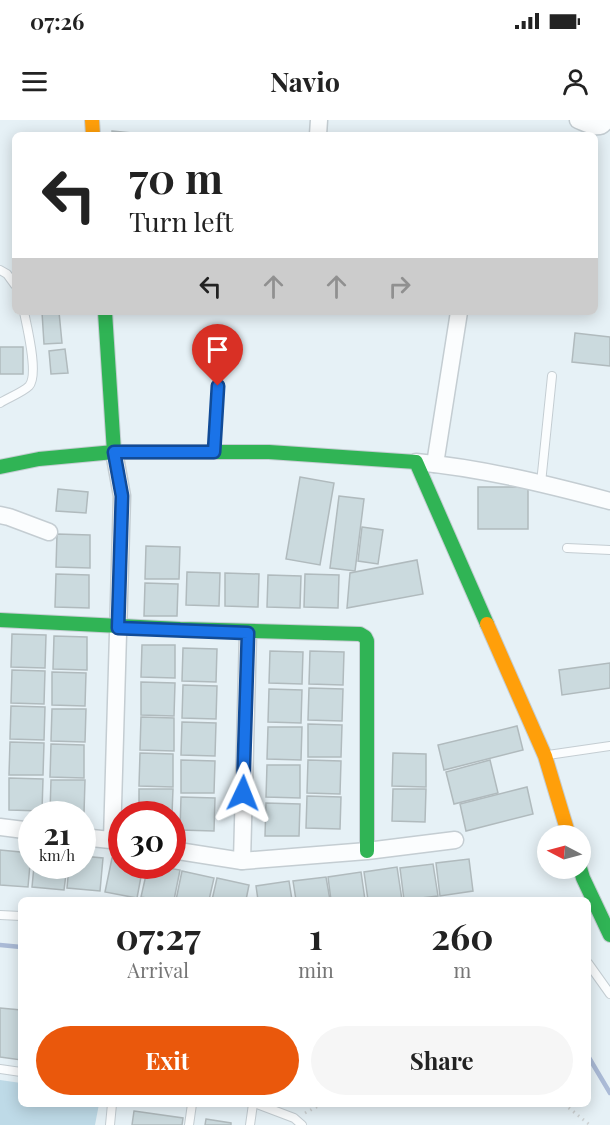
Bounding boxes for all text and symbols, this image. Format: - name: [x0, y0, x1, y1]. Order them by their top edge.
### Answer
- text: 07:26: [30, 6, 84, 36]
- text: Navio: [270, 63, 340, 99]
- icon: menu: [18, 65, 51, 98]
- icon: person: [559, 65, 592, 98]
- text: 70 m: [129, 149, 223, 205]
- icon: left: [30, 156, 108, 234]
- text: Turn left: [129, 203, 233, 239]
- icon: left: [194, 270, 227, 303]
- icon: ahead: [257, 270, 290, 303]
- icon: ahead: [320, 270, 353, 303]
- icon: right: [383, 270, 416, 303]
- pin: [192, 324, 243, 386]
- icon: arrive: [201, 333, 234, 366]
- position arrow: [211, 761, 275, 825]
- speed limit sign: 30: [108, 801, 186, 879]
- text: 21: [43, 813, 71, 853]
- north arrow: [537, 825, 591, 879]
- map controls: [537, 825, 591, 879]
- text: km/h: [39, 845, 75, 865]
- text: 07:27: [115, 911, 201, 959]
- text: 1: [309, 911, 323, 959]
- text: 260: [431, 911, 494, 959]
- text: Arrival: [127, 956, 189, 983]
- text: min: [298, 956, 334, 983]
- text: m: [454, 956, 471, 983]
- button: Exit: [36, 1026, 299, 1095]
- button: Share: [311, 1026, 573, 1095]

